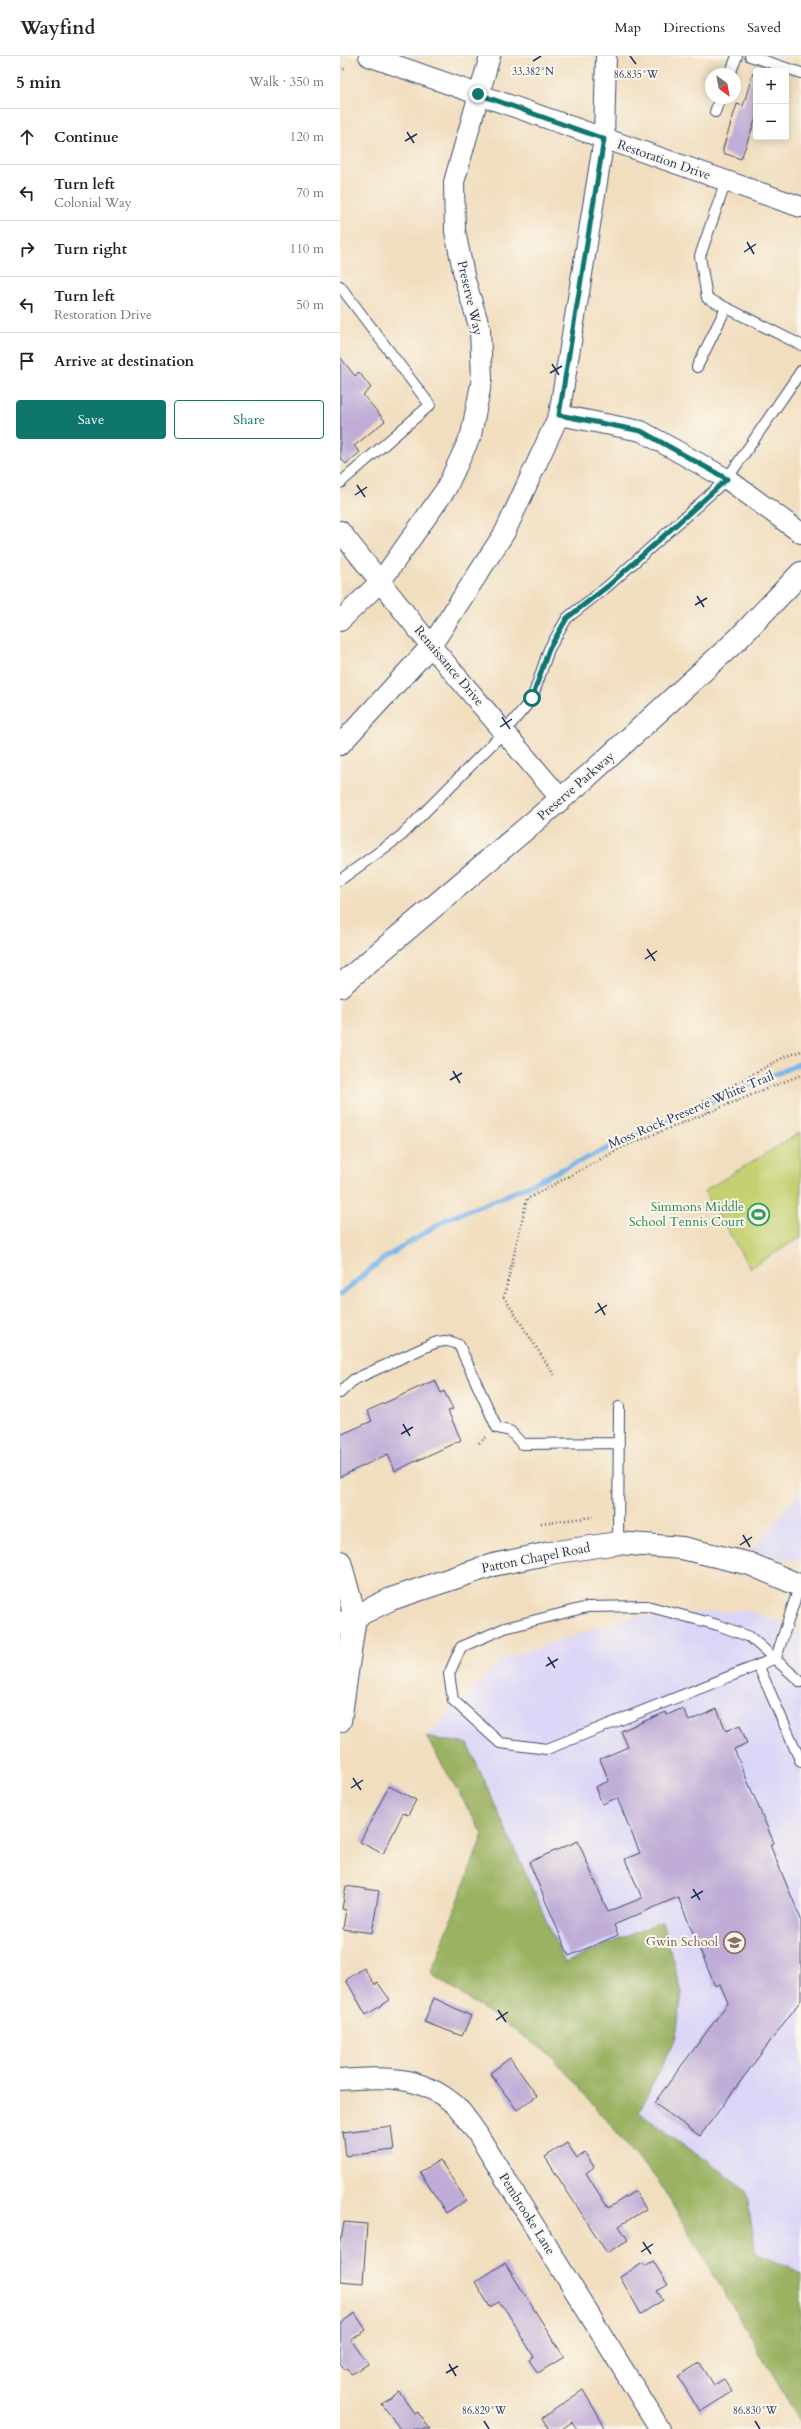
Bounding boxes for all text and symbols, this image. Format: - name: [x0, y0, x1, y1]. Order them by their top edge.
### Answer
- text: Wayfind: [20, 15, 95, 41]
- text: Map: [615, 18, 641, 37]
- text: Directions: [663, 18, 725, 37]
- text: Saved: [747, 18, 781, 37]
- text: 33.382°N: [512, 65, 554, 79]
- text: 86.835°W: [614, 68, 659, 82]
- north arrow: [705, 68, 741, 104]
- map controls: [753, 68, 789, 140]
- button: +: [753, 68, 789, 104]
- text: 5 min: [16, 71, 61, 94]
- text: Walk · 350 m: [249, 73, 324, 91]
- route end: [469, 85, 487, 103]
- button: −: [753, 104, 789, 140]
- icon: ahead: [16, 126, 38, 148]
- text: Continue: [54, 127, 119, 147]
- text: 120 m: [290, 128, 324, 146]
- street label: Restoration Drive: [615, 136, 713, 184]
- text: Turn left: [54, 174, 115, 194]
- icon: left: [16, 182, 38, 204]
- text: 70 m: [296, 184, 324, 202]
- text: Colonial Way: [54, 194, 132, 212]
- icon: right: [16, 238, 38, 260]
- text: Turn right: [54, 239, 127, 259]
- text: 110 m: [290, 240, 324, 258]
- street label: Preserve Way: [453, 259, 487, 337]
- text: Turn left: [54, 286, 115, 306]
- icon: left: [16, 294, 38, 316]
- text: 50 m: [296, 296, 324, 314]
- text: Restoration Drive: [54, 306, 152, 324]
- icon: arrive: [16, 350, 38, 372]
- text: Arrive at destination: [54, 351, 194, 371]
- button: Save: [16, 400, 166, 439]
- button: Share: [174, 400, 324, 439]
- street label: Renaissance Drive: [410, 622, 488, 710]
- route start: [523, 689, 541, 707]
- street label: Preserve Parkway: [533, 747, 619, 825]
- street label: Moss Rock Preserve White Trail: [605, 1067, 777, 1153]
- place label: Simmons Middle School Tennis Court: [629, 1198, 744, 1231]
- sports icon: Simmons Middle School Tennis Court: [746, 1201, 772, 1227]
- street label: Patton Chapel Road: [480, 1539, 592, 1577]
- school or university icon: Gwin School: [721, 1929, 747, 1955]
- place label: Gwin School: [646, 1933, 719, 1951]
- street label: Pembrooke Lane: [495, 2170, 559, 2258]
- text: 86.829°W: [462, 2404, 507, 2418]
- text: 86.830°W: [733, 2404, 778, 2418]

